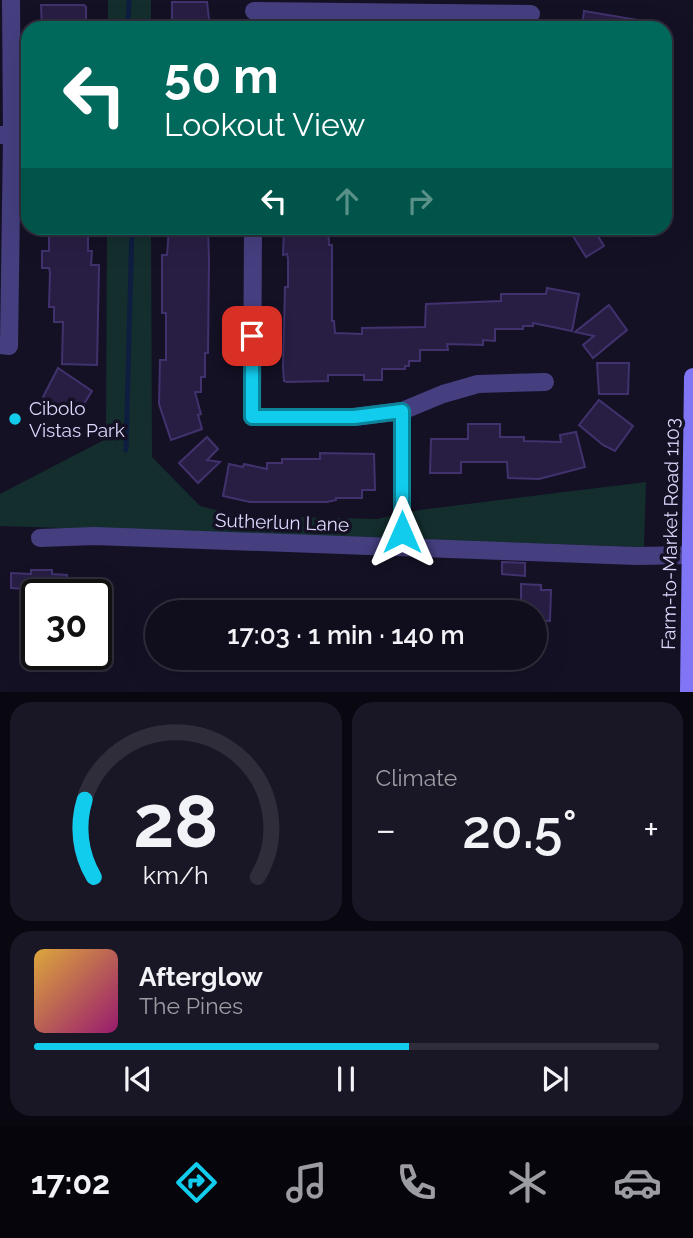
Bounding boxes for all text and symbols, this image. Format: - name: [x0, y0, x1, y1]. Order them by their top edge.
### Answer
- text: 50 m: [164, 47, 279, 104]
- icon: left: [49, 49, 140, 140]
- text: Lookout View: [164, 106, 365, 143]
- icon: left: [255, 182, 293, 220]
- icon: ahead: [328, 182, 366, 220]
- icon: right: [401, 182, 439, 220]
- pin: [222, 306, 282, 366]
- icon: arrive: [233, 317, 271, 355]
- place label: Cibolo Vistas Park: [29, 397, 125, 441]
- marker: Cibolo Vistas Park: [7, 411, 23, 427]
- street label: Farm-to-Market Road 1103: [657, 418, 683, 650]
- position arrow: [365, 495, 439, 569]
- street label: Sutherlun Lane: [215, 509, 349, 535]
- speed limit sign: 30: [21, 579, 112, 670]
- text: 17:03 · 1 min · 140 m: [227, 620, 465, 650]
- text: Climate: [376, 764, 457, 791]
- text: 28: [133, 780, 218, 865]
- text: 20.5°: [462, 799, 577, 860]
- text: −: [376, 807, 396, 852]
- text: +: [643, 807, 659, 852]
- text: km/h: [143, 860, 209, 890]
- text: Afterglow: [139, 962, 263, 992]
- text: The Pines: [139, 992, 243, 1019]
- icon: previous: [119, 1060, 157, 1098]
- icon: pause: [327, 1060, 365, 1098]
- icon: next: [536, 1060, 574, 1098]
- icon: directions: [172, 1158, 221, 1207]
- icon: music: [282, 1158, 331, 1207]
- icon: phone: [392, 1158, 441, 1207]
- icon: climate: [503, 1158, 552, 1207]
- icon: car: [613, 1158, 662, 1207]
- text: 17:02: [31, 1164, 110, 1201]

